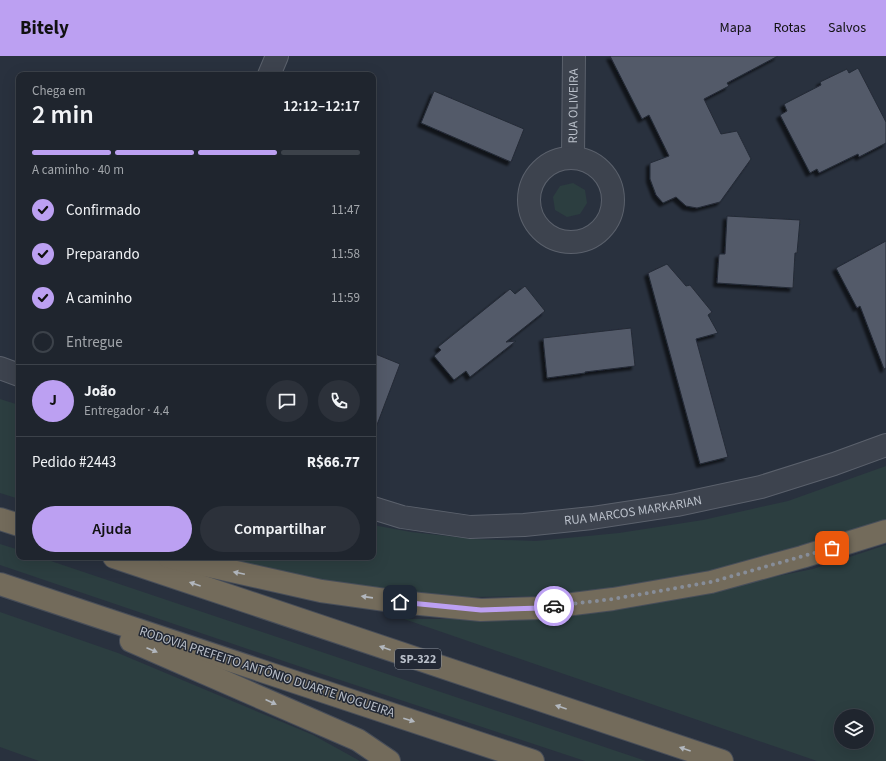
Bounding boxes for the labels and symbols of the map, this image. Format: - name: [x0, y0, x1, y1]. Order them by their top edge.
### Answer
- street label: RUA OLIVEIRA: [564, 67, 583, 144]
- street label: RUA MARCOS MARKARIAN: [563, 491, 703, 530]
- pin: [815, 531, 849, 565]
- one-way arrow: [233, 569, 246, 575]
- one-way arrow: [189, 581, 201, 587]
- pin: [383, 585, 417, 619]
- courier: [534, 586, 574, 626]
- one-way arrow: [361, 594, 373, 600]
- street label: RODOVIA PREFEITO ANTÔNIO DUARTE NOGUEIRA: [137, 622, 398, 722]
- one-way arrow: [379, 645, 391, 651]
- one-way arrow: [146, 647, 158, 653]
- road number: SP-322: [395, 649, 441, 669]
- one-way arrow: [265, 699, 276, 705]
- one-way arrow: [555, 704, 567, 710]
- one-way arrow: [403, 717, 415, 723]
- one-way arrow: [678, 745, 690, 751]

